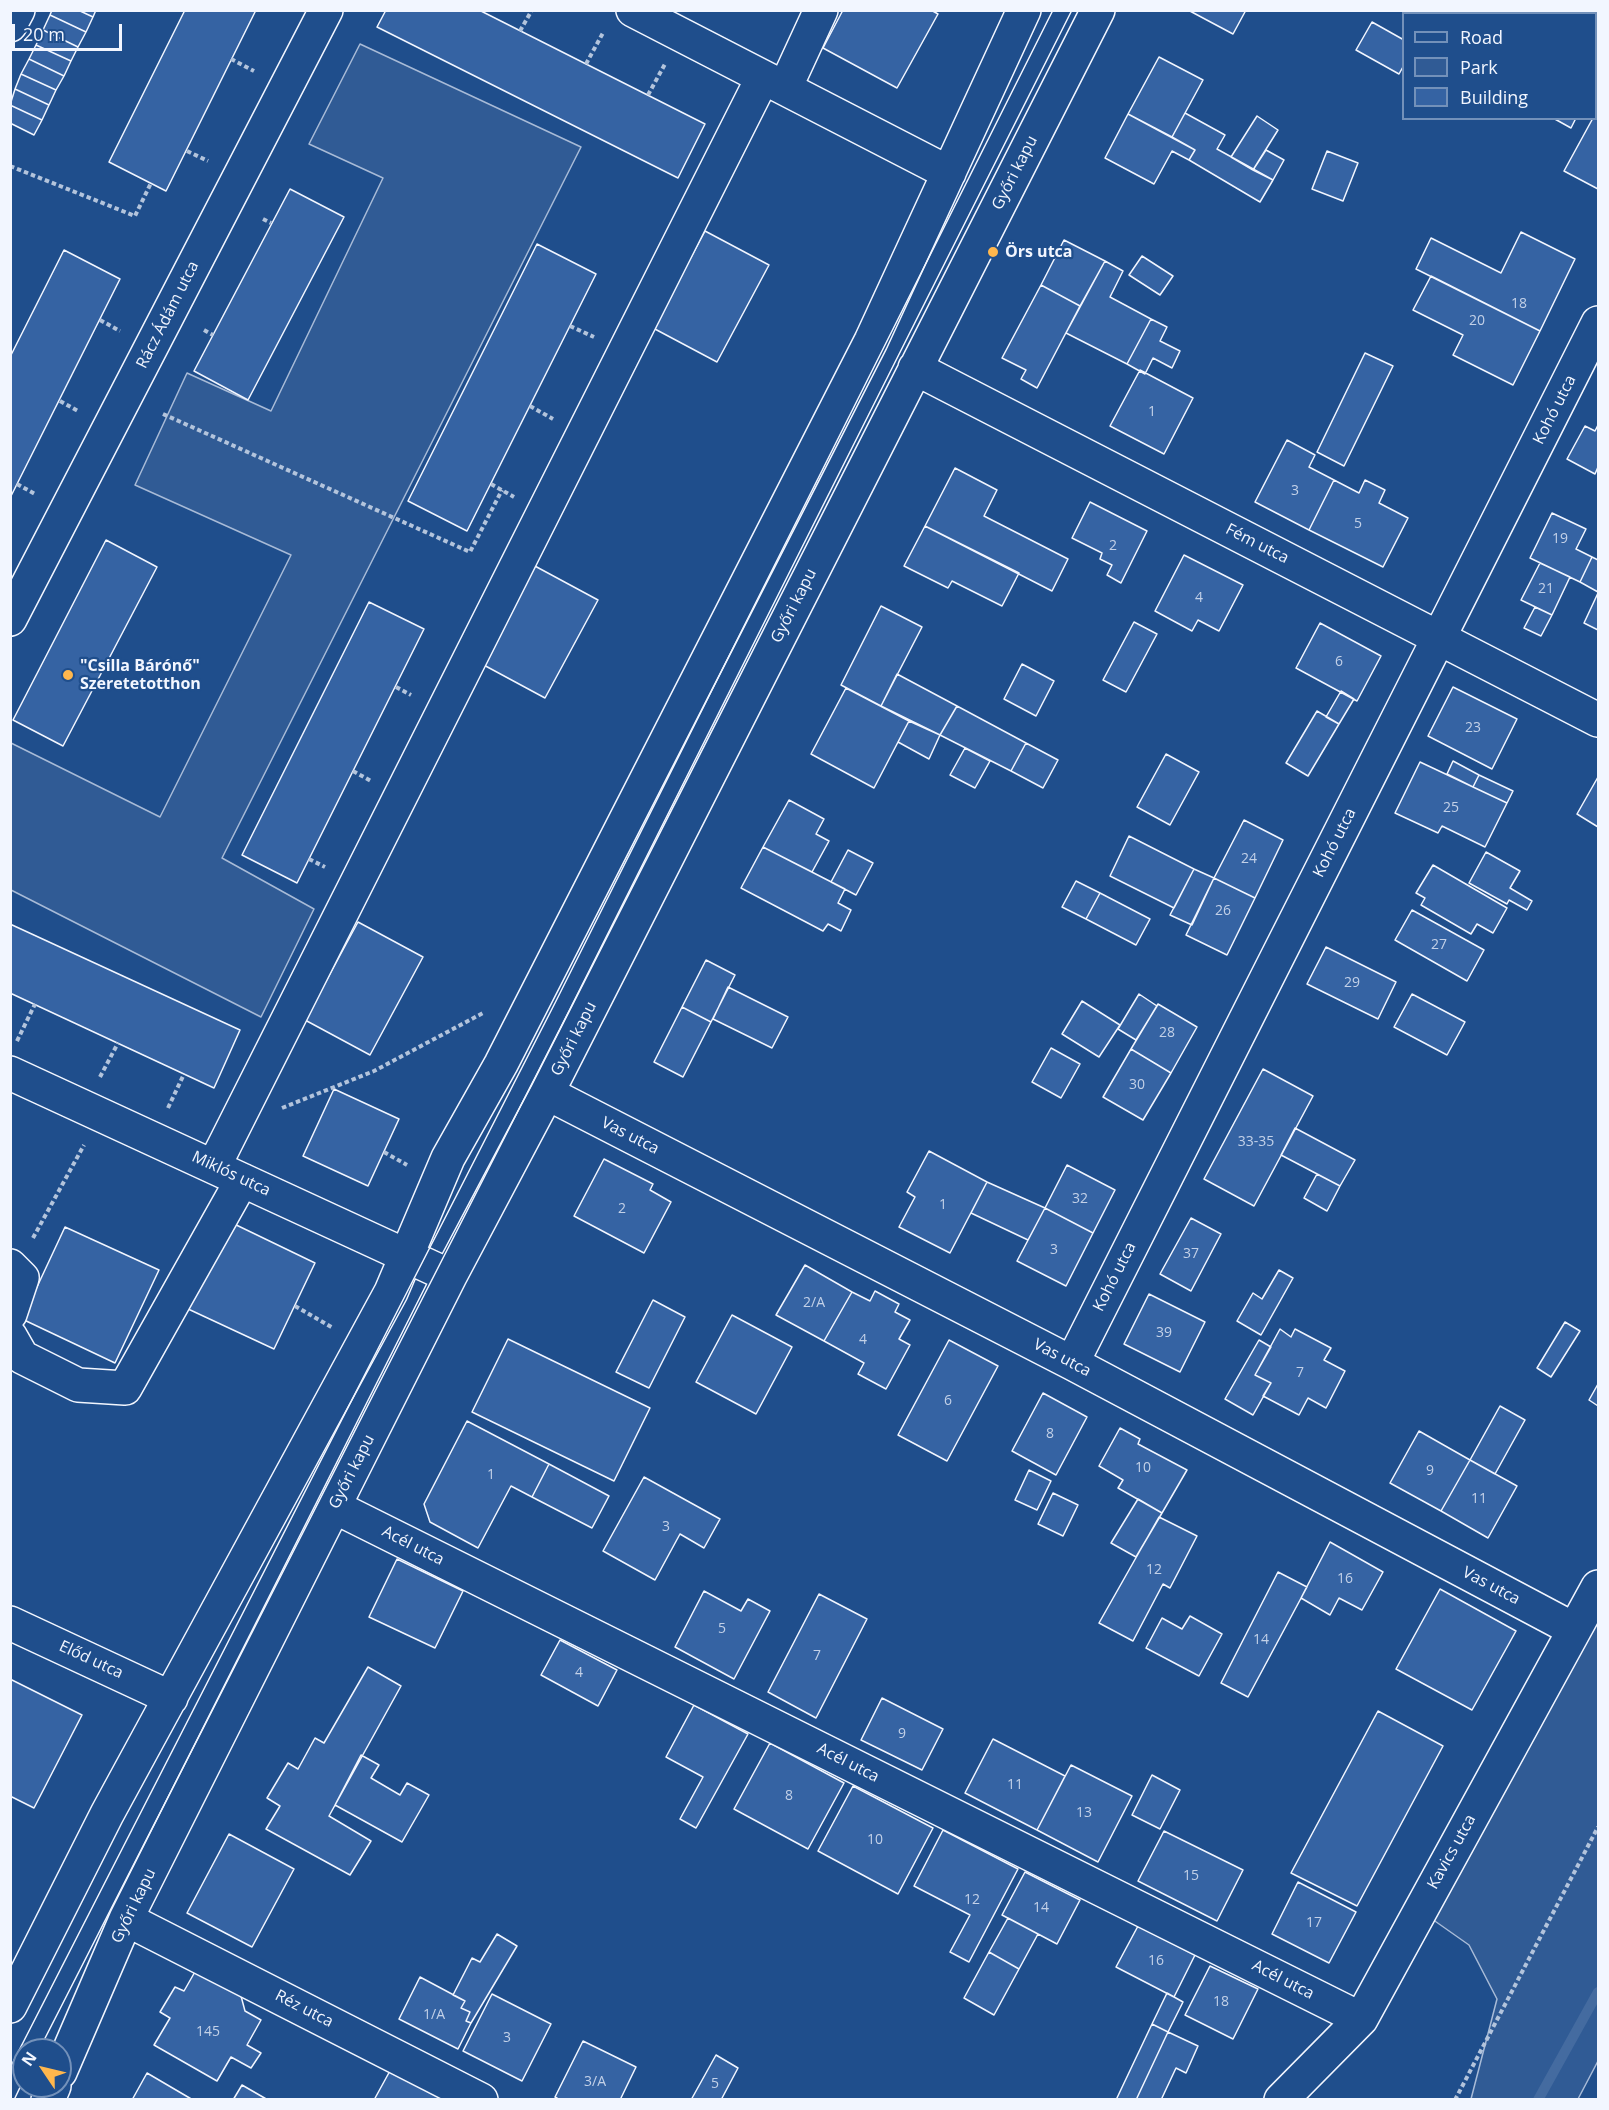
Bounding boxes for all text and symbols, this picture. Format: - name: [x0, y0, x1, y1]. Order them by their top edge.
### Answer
- scale bar: [15, 12, 124, 50]
- legend: [1402, 12, 1597, 120]
- text: 20 m: [23, 22, 65, 46]
- text: Road: [1460, 25, 1503, 49]
- text: Park: [1460, 55, 1498, 79]
- text: Building: [1460, 85, 1528, 109]
- street label: Győri kapu: [988, 133, 1042, 213]
- place label: Örs utca: [1005, 242, 1072, 262]
- marker: Örs utca: [986, 245, 1000, 259]
- street label: Rácz Ádám utca: [133, 258, 203, 372]
- house number: 18: [1511, 296, 1527, 312]
- house number: 20: [1469, 313, 1485, 329]
- street label: Kohó utca: [1529, 372, 1581, 448]
- house number: 1: [1148, 404, 1156, 420]
- house number: 3: [1291, 483, 1299, 499]
- house number: 5: [1354, 516, 1362, 532]
- street label: Fém utca: [1222, 520, 1292, 568]
- house number: 19: [1552, 531, 1568, 547]
- house number: 2: [1109, 538, 1117, 554]
- street label: Győri kapu: [767, 566, 821, 646]
- house number: 21: [1538, 581, 1554, 597]
- house number: 4: [1195, 590, 1203, 606]
- house number: 6: [1335, 654, 1343, 670]
- place label: "Csilla Bárónő" Szeretetotthon: [80, 656, 201, 694]
- marker: "Csilla Bárónő" Szeretetotthon: [61, 668, 75, 682]
- house number: 23: [1465, 720, 1481, 736]
- house number: 25: [1443, 800, 1459, 816]
- street label: Kohó utca: [1309, 805, 1361, 881]
- house number: 24: [1241, 851, 1257, 867]
- house number: 26: [1215, 903, 1231, 919]
- house number: 27: [1431, 937, 1447, 953]
- house number: 29: [1344, 975, 1360, 991]
- street label: Győri kapu: [547, 999, 601, 1079]
- house number: 28: [1159, 1025, 1175, 1041]
- house number: 30: [1129, 1077, 1145, 1093]
- street label: Vas utca: [598, 1113, 662, 1159]
- house number: 33-35: [1238, 1134, 1274, 1150]
- street label: Miklós utca: [189, 1147, 273, 1201]
- house number: 32: [1072, 1191, 1088, 1207]
- house number: 1: [939, 1197, 947, 1213]
- house number: 2: [618, 1201, 626, 1217]
- street label: Kohó utca: [1089, 1239, 1141, 1315]
- house number: 3: [1050, 1242, 1058, 1258]
- house number: 37: [1183, 1246, 1199, 1262]
- house number: 2/A: [803, 1295, 825, 1311]
- house number: 39: [1156, 1325, 1172, 1341]
- house number: 4: [859, 1332, 867, 1348]
- street label: Vas utca: [1030, 1335, 1094, 1381]
- house number: 7: [1296, 1365, 1304, 1381]
- house number: 6: [944, 1393, 952, 1409]
- house number: 8: [1046, 1426, 1054, 1442]
- street label: Győri kapu: [325, 1432, 379, 1512]
- house number: 10: [1135, 1460, 1151, 1476]
- house number: 9: [1426, 1463, 1434, 1479]
- house number: 1: [487, 1467, 495, 1483]
- house number: 11: [1471, 1491, 1487, 1507]
- house number: 3: [662, 1519, 670, 1535]
- street label: Acél utca: [379, 1522, 447, 1570]
- house number: 12: [1146, 1562, 1162, 1578]
- street label: Vas utca: [1459, 1563, 1523, 1609]
- house number: 16: [1337, 1571, 1353, 1587]
- house number: 5: [718, 1621, 726, 1637]
- house number: 14: [1253, 1632, 1269, 1648]
- street label: Előd utca: [56, 1637, 126, 1683]
- house number: 7: [813, 1648, 821, 1664]
- house number: 4: [575, 1665, 583, 1681]
- house number: 9: [898, 1726, 906, 1742]
- street label: Acél utca: [814, 1739, 882, 1787]
- house number: 11: [1007, 1777, 1023, 1793]
- house number: 8: [785, 1788, 793, 1804]
- house number: 13: [1076, 1805, 1092, 1821]
- street label: Kavics utca: [1424, 1811, 1480, 1893]
- house number: 10: [867, 1832, 883, 1848]
- street label: Győri kapu: [108, 1865, 160, 1947]
- house number: 15: [1183, 1868, 1199, 1884]
- house number: 12: [964, 1892, 980, 1908]
- house number: 14: [1033, 1900, 1049, 1916]
- house number: 17: [1306, 1915, 1322, 1931]
- house number: 16: [1148, 1953, 1164, 1969]
- street label: Acél utca: [1249, 1956, 1317, 2004]
- street label: Réz utca: [272, 1986, 336, 2032]
- house number: 18: [1213, 1994, 1229, 2010]
- house number: 1/A: [423, 2007, 445, 2023]
- house number: 145: [196, 2024, 220, 2040]
- house number: 3: [503, 2030, 511, 2046]
- north arrow: [12, 2038, 72, 2098]
- text: N: [16, 2047, 42, 2070]
- house number: 3/A: [584, 2074, 606, 2090]
- house number: 5: [711, 2076, 719, 2092]

